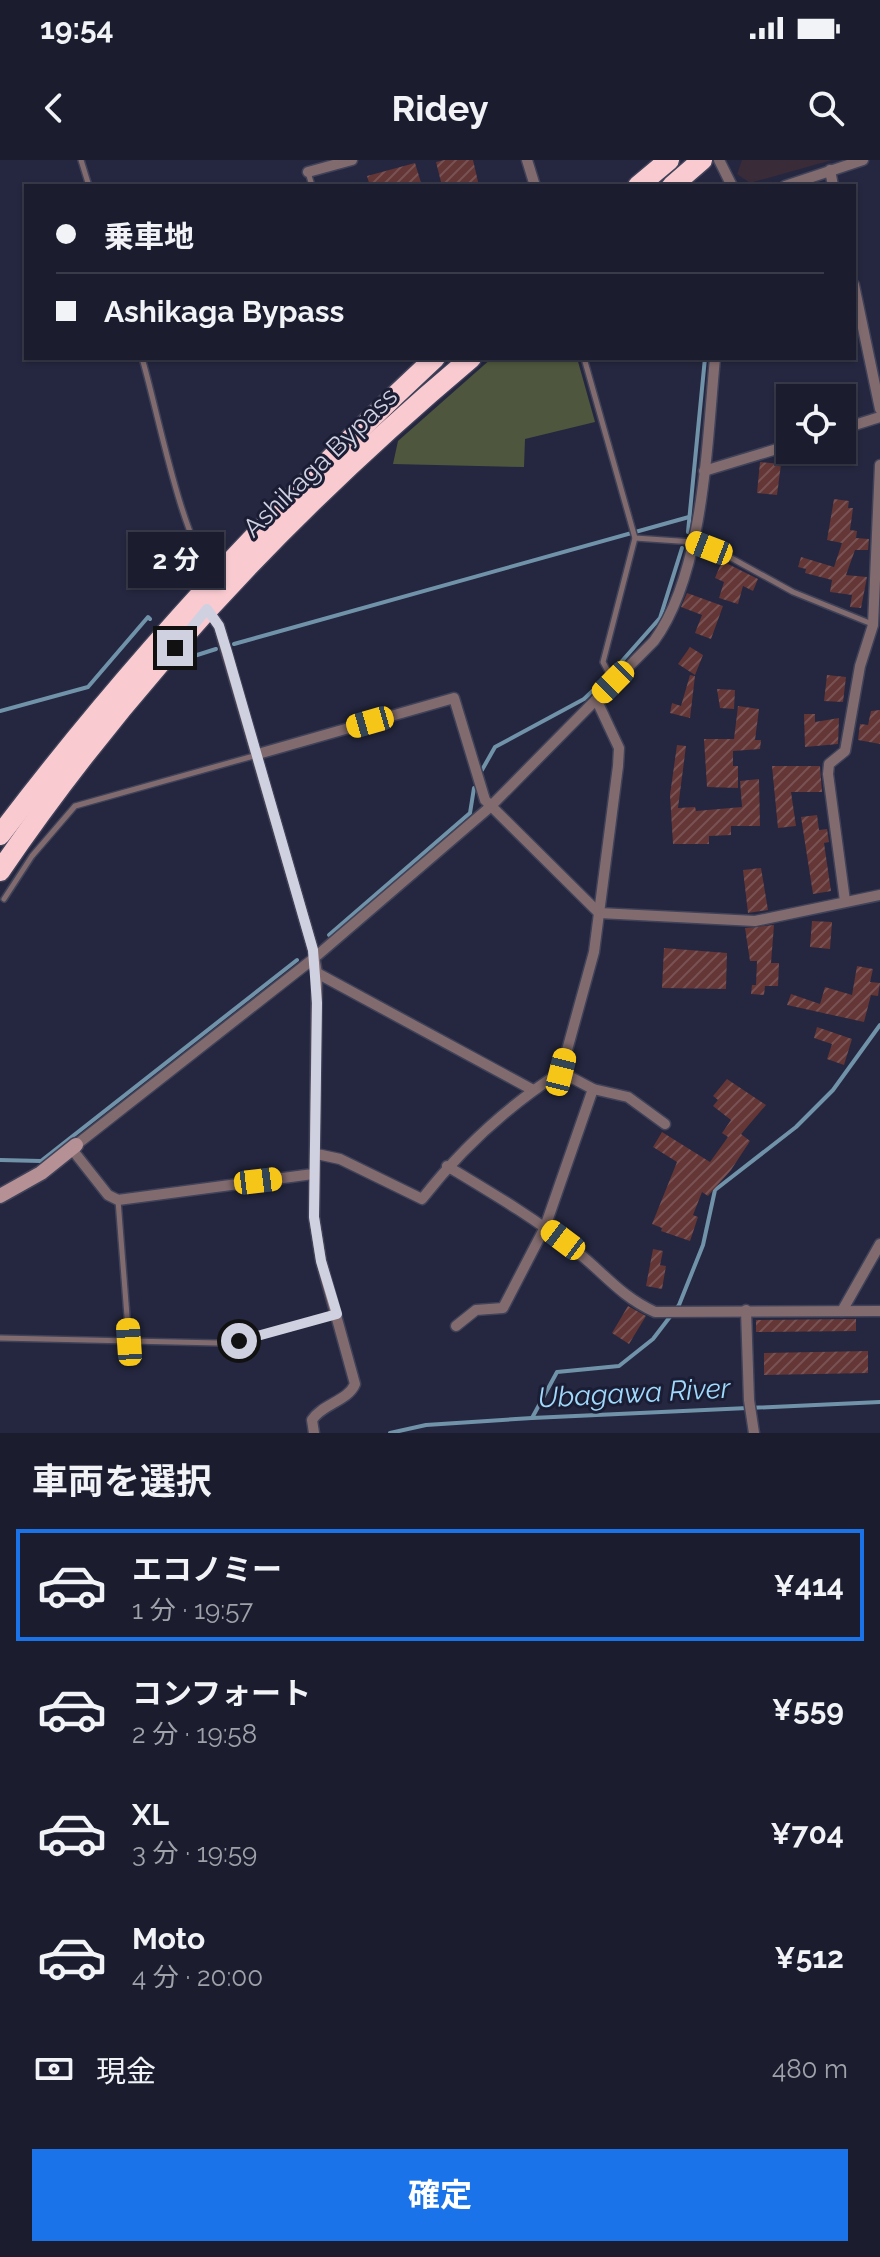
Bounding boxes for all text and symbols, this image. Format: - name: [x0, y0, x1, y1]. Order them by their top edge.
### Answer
- text: 19:54: [40, 11, 114, 46]
- icon: back: [32, 86, 76, 130]
- icon: search: [804, 86, 848, 130]
- text: Ridey: [392, 87, 488, 129]
- text: 乗車地: [104, 219, 194, 254]
- text: Ashikaga Bypass: [104, 294, 344, 329]
- street label: Ashikaga Bypass: [237, 381, 403, 543]
- map controls: [776, 384, 856, 464]
- button: locate: [776, 384, 856, 464]
- car: [682, 528, 736, 568]
- callout: 2 分: [127, 532, 223, 588]
- text: 2 分: [153, 545, 199, 575]
- route end: [157, 630, 193, 666]
- car: [588, 657, 638, 707]
- car: [344, 704, 396, 740]
- car: [544, 1046, 578, 1098]
- car: [233, 1166, 283, 1196]
- car: [537, 1216, 589, 1264]
- car: [115, 1317, 143, 1367]
- route start: [221, 1323, 257, 1359]
- water label: Ubagawa River: [537, 1371, 733, 1415]
- text: 車両を選択: [32, 1460, 212, 1502]
- icon: car: [36, 1549, 108, 1621]
- text: エコノミー: [132, 1552, 282, 1587]
- text: ¥414: [774, 1568, 844, 1603]
- text: 1 分 · 19:57: [132, 1595, 253, 1625]
- icon: car: [36, 1673, 108, 1745]
- text: コンフォート: [132, 1676, 311, 1711]
- text: ¥559: [772, 1692, 844, 1727]
- text: 2 分 · 19:58: [132, 1719, 257, 1749]
- icon: car: [36, 1797, 108, 1869]
- text: XL: [132, 1797, 169, 1832]
- text: ¥704: [770, 1816, 844, 1851]
- text: 3 分 · 19:59: [132, 1838, 257, 1868]
- icon: car: [36, 1921, 108, 1993]
- text: Moto: [132, 1921, 205, 1956]
- text: ¥512: [774, 1940, 844, 1975]
- text: 4 分 · 20:00: [132, 1962, 263, 1992]
- icon: cash: [32, 2047, 76, 2091]
- text: 現金: [96, 2054, 156, 2089]
- text: 480 m: [772, 2054, 848, 2084]
- button: 確定: [32, 2149, 848, 2241]

